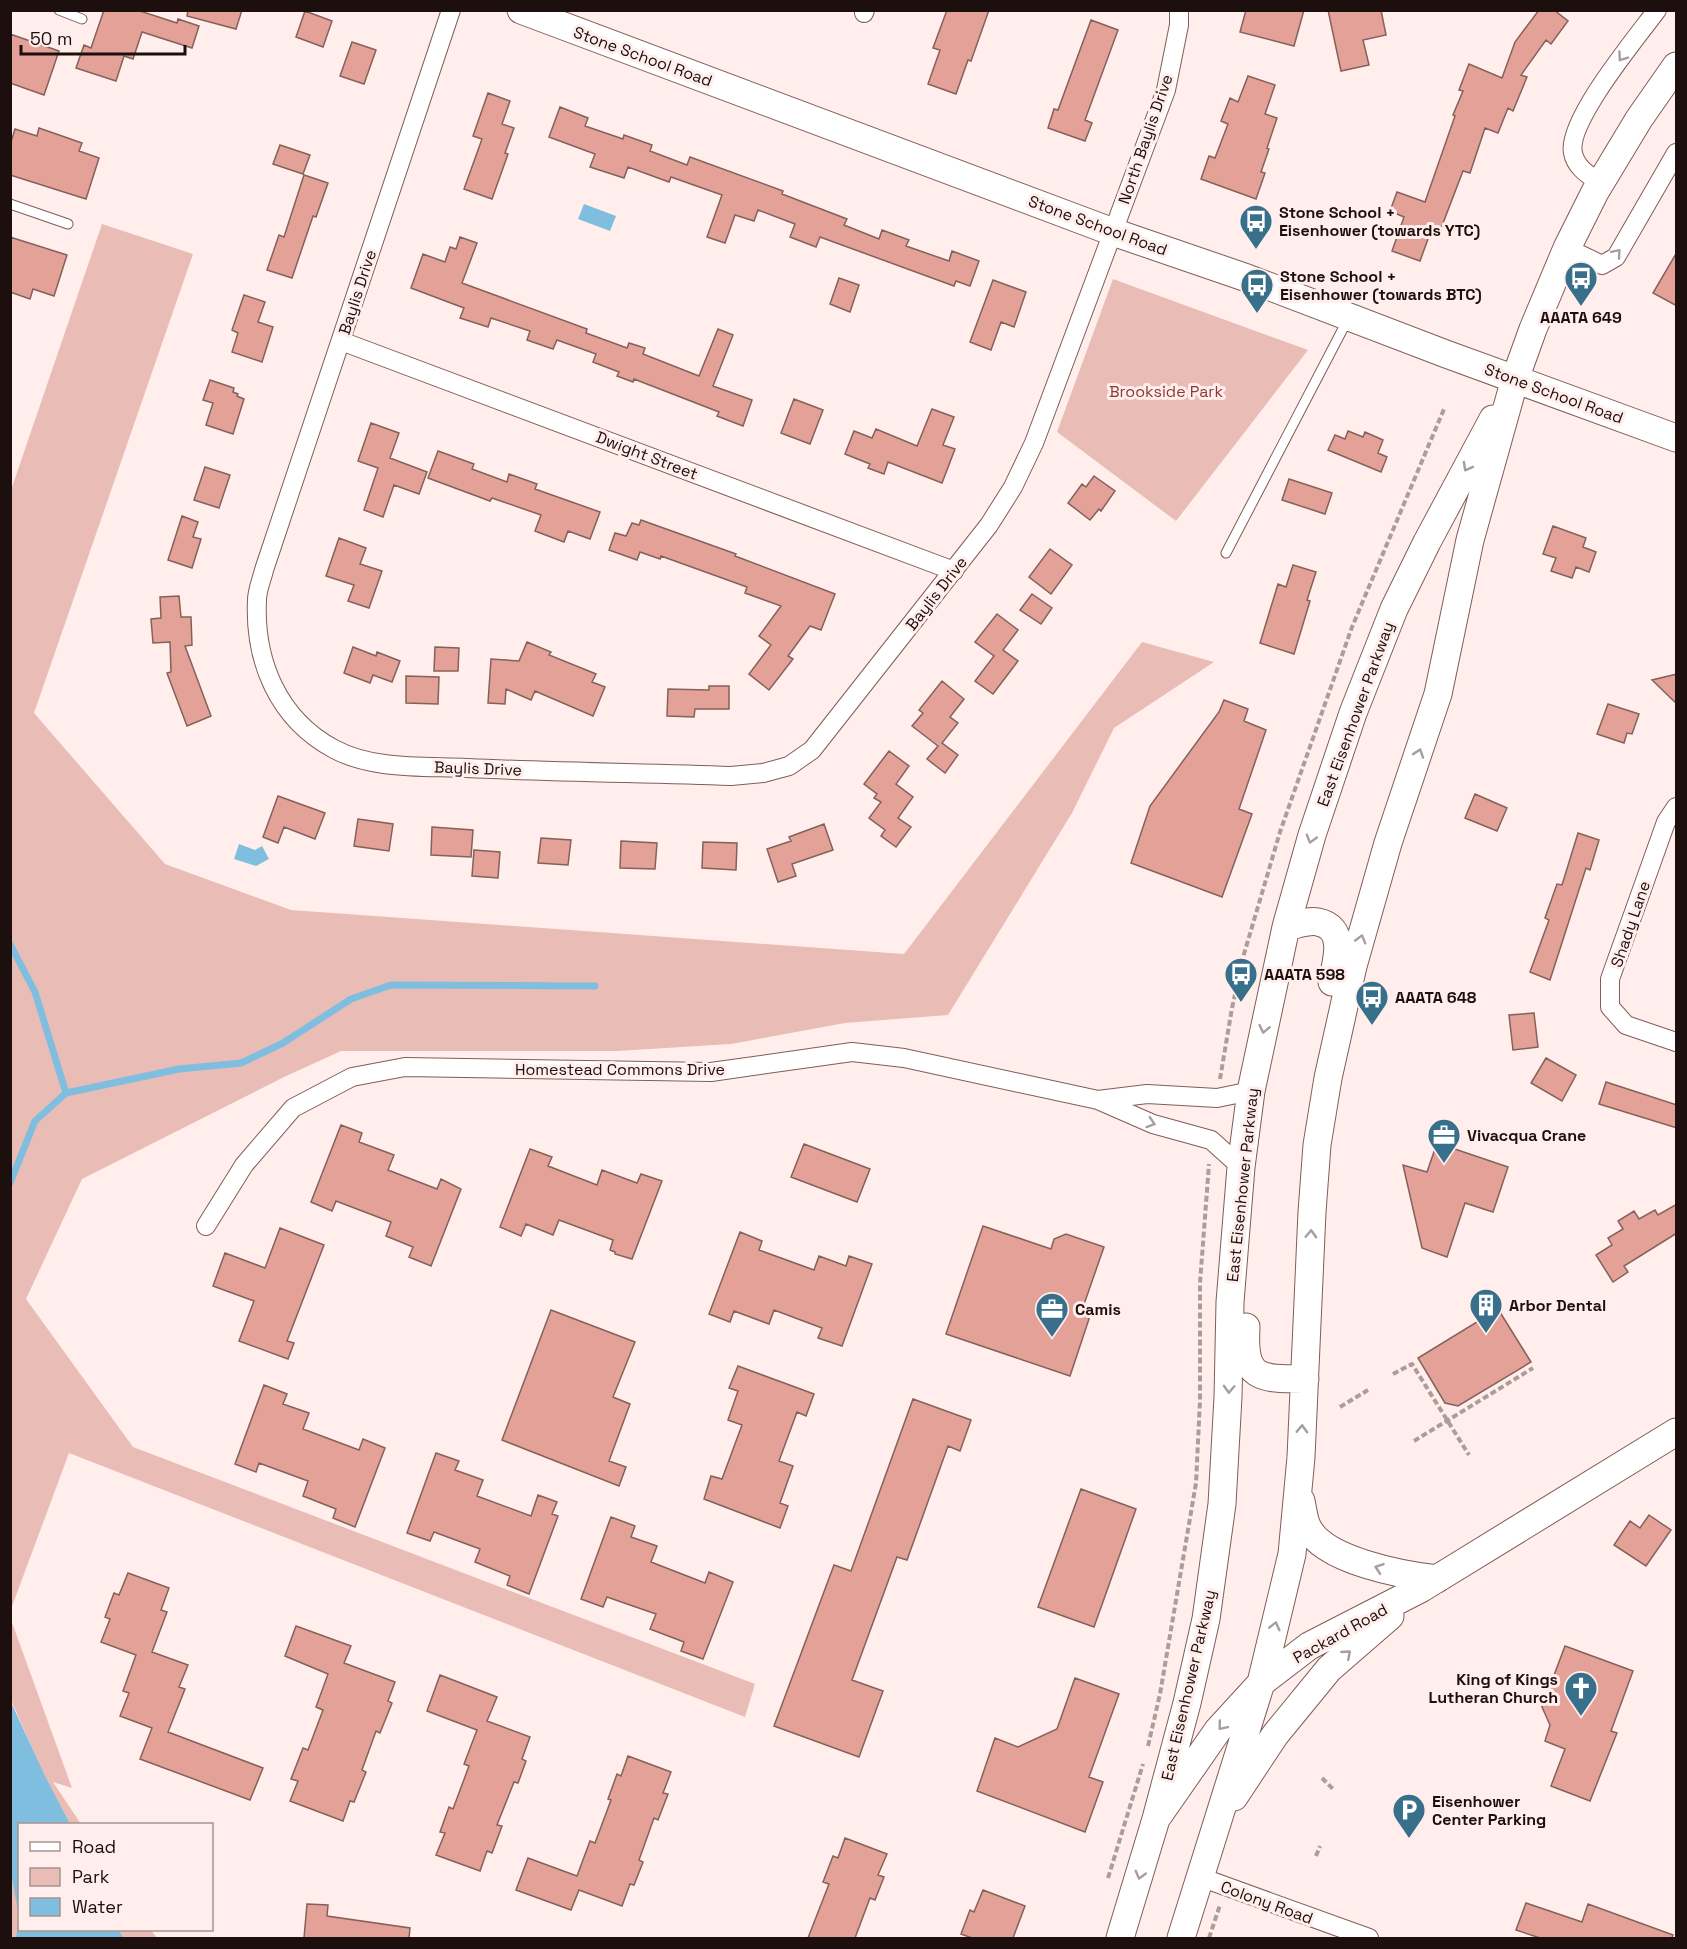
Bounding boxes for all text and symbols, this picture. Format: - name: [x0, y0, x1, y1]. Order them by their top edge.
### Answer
- scale bar: [21, 18, 184, 56]
- street label: Stone School Road: [570, 22, 715, 91]
- text: 50 m: [30, 27, 72, 50]
- one-way arrow: [1618, 51, 1629, 62]
- street label: North Baylis Drive: [1113, 71, 1178, 207]
- street label: Stone School Road: [1025, 191, 1170, 260]
- place label: Stone School + Eisenhower (towards YTC): [1279, 202, 1480, 241]
- bus stop icon: Stone School + Eisenhower (towards YTC): [1238, 203, 1274, 250]
- street label: Baylis Drive: [334, 247, 381, 337]
- one-way arrow: [1609, 248, 1620, 259]
- bus stop icon: AAATA 649: [1563, 260, 1599, 307]
- place label: Stone School + Eisenhower (towards BTC): [1280, 266, 1482, 305]
- bus stop icon: Stone School + Eisenhower (towards BTC): [1239, 267, 1275, 314]
- place label: AAATA 649: [1540, 307, 1622, 328]
- street label: Stone School Road: [1481, 359, 1626, 428]
- park label: Brookside Park: [1109, 381, 1223, 402]
- street label: Dwight Street: [593, 426, 701, 485]
- one-way arrow: [1463, 461, 1474, 471]
- street label: Baylis Drive: [901, 552, 972, 634]
- street label: East Eisenhower Parkway: [1312, 619, 1399, 809]
- one-way arrow: [1412, 748, 1425, 759]
- street label: Baylis Drive: [434, 756, 522, 781]
- one-way arrow: [1306, 833, 1318, 844]
- street label: Shady Lane: [1606, 878, 1655, 970]
- one-way arrow: [1354, 934, 1366, 945]
- bus stop icon: AAATA 598: [1223, 956, 1259, 1003]
- place label: AAATA 598: [1264, 964, 1345, 985]
- bus stop icon: AAATA 648: [1354, 979, 1390, 1026]
- place label: AAATA 648: [1395, 987, 1477, 1008]
- one-way arrow: [1258, 1023, 1271, 1033]
- street label: Homestead Commons Drive: [515, 1059, 725, 1080]
- street label: East Eisenhower Parkway: [1222, 1087, 1263, 1283]
- one-way arrow: [1145, 1116, 1156, 1128]
- office icon: Vivacqua Crane: [1426, 1117, 1462, 1164]
- place label: Vivacqua Crane: [1467, 1125, 1586, 1146]
- one-way arrow: [1304, 1229, 1317, 1238]
- building icon: Arbor Dental: [1468, 1287, 1504, 1334]
- office icon: Camis: [1034, 1291, 1070, 1338]
- place label: Arbor Dental: [1509, 1295, 1606, 1316]
- place label: Camis: [1075, 1299, 1121, 1320]
- one-way arrow: [1222, 1385, 1235, 1394]
- one-way arrow: [1296, 1424, 1309, 1433]
- one-way arrow: [1374, 1563, 1385, 1575]
- street label: East Eisenhower Parkway: [1156, 1588, 1221, 1783]
- street label: Packard Road: [1289, 1599, 1391, 1668]
- one-way arrow: [1268, 1621, 1281, 1631]
- one-way arrow: [1340, 1650, 1351, 1661]
- place label: King of Kings Lutheran Church: [1429, 1669, 1558, 1708]
- church icon: King of Kings Lutheran Church: [1563, 1670, 1599, 1717]
- one-way arrow: [1218, 1719, 1229, 1730]
- place label: Eisenhower Center Parking: [1432, 1791, 1546, 1830]
- parking icon: Eisenhower Center Parking: [1391, 1792, 1427, 1839]
- legend: [18, 1823, 213, 1931]
- text: Road: [72, 1835, 116, 1858]
- text: Park: [72, 1865, 110, 1888]
- one-way arrow: [1134, 1870, 1147, 1880]
- street label: Colony Road: [1218, 1876, 1316, 1929]
- text: Water: [72, 1895, 123, 1918]

